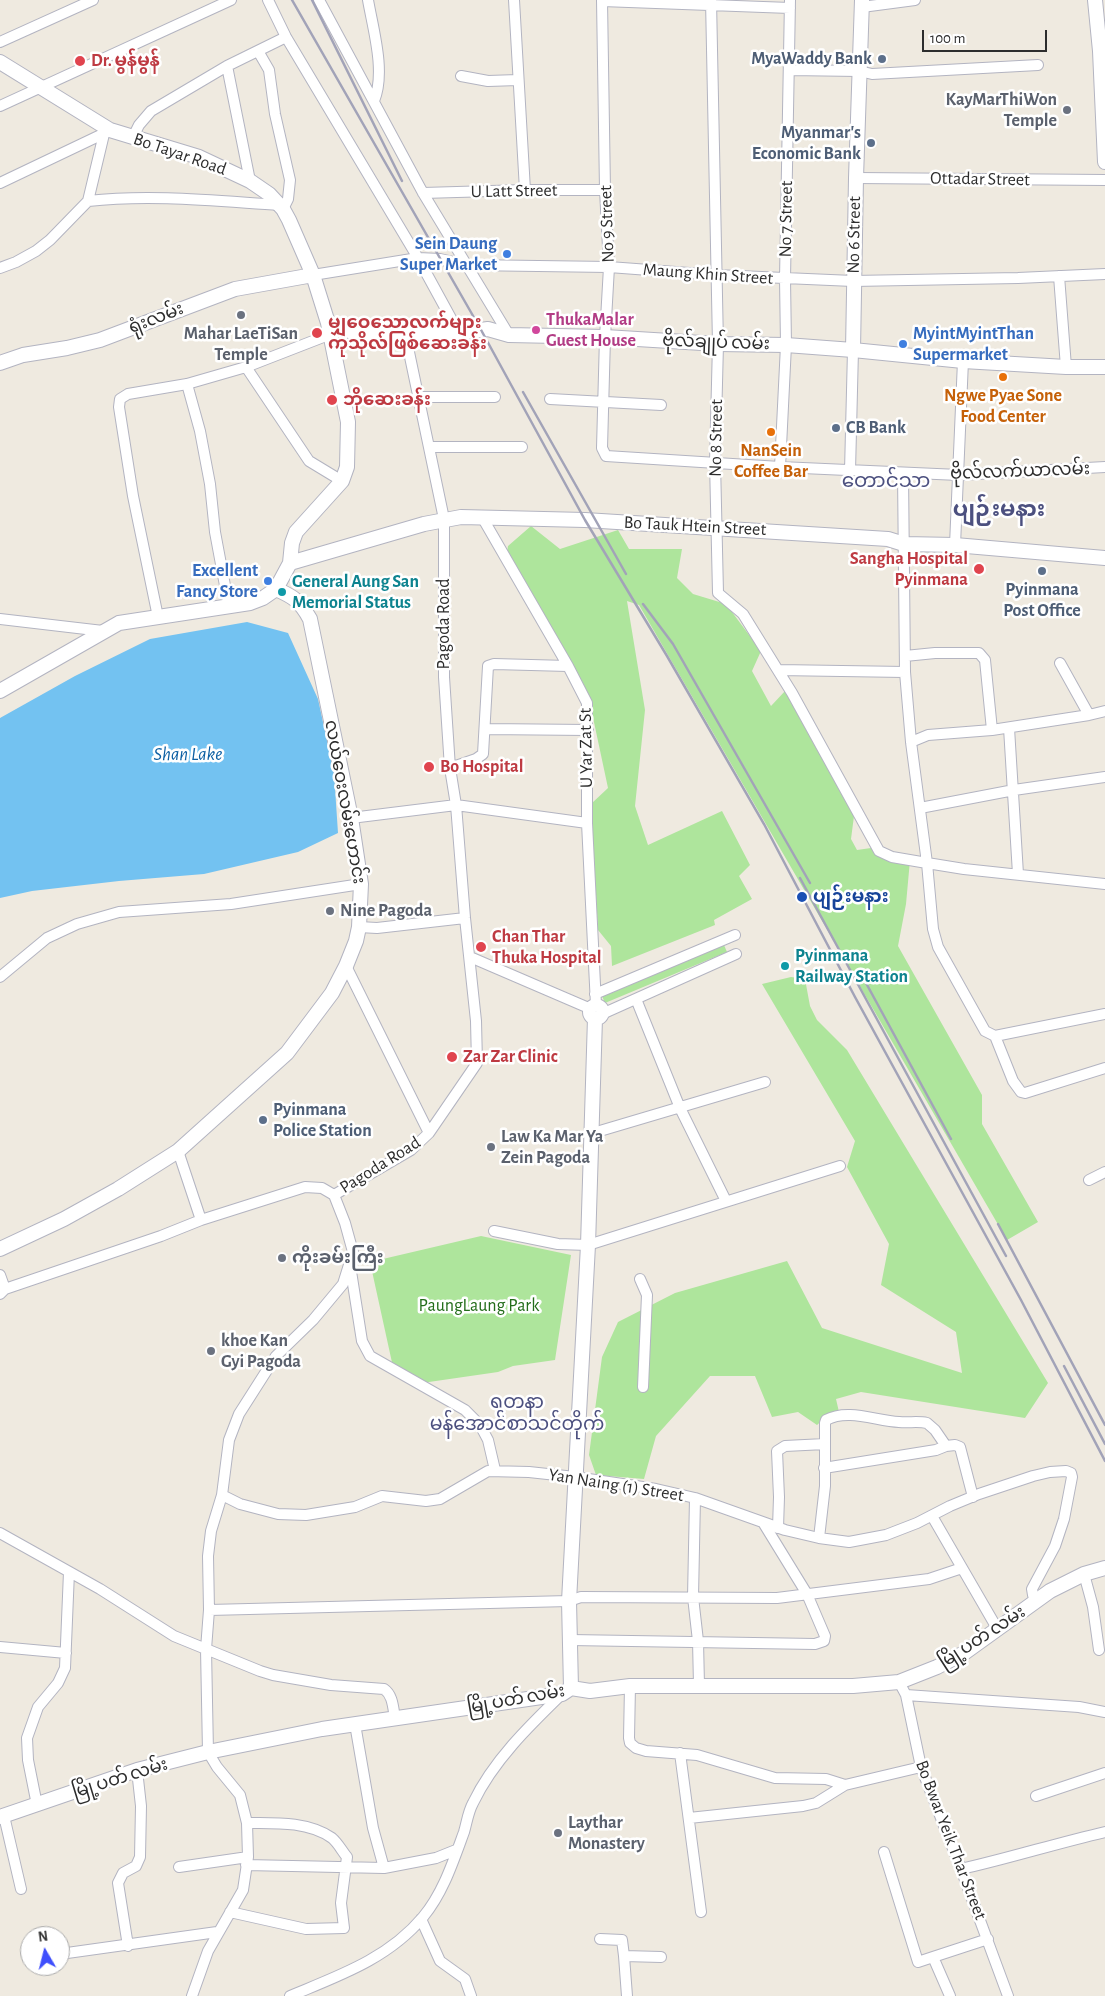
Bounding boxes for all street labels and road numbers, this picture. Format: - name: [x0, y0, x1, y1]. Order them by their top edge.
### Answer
- street label: Bo Tayar Road: [131, 128, 229, 180]
- street label: Ottadar Street: [930, 167, 1030, 191]
- street label: U Latt Street: [470, 179, 558, 203]
- street label: No 7 Street: [775, 181, 797, 257]
- street label: No 9 Street: [595, 185, 619, 263]
- street label: No 6 Street: [843, 196, 865, 274]
- street label: Maung Khin Street: [642, 259, 774, 289]
- street label: ရုံးလမ်း: [125, 298, 187, 338]
- street label: ဗိုလ်ချုပ် လမ်း: [662, 329, 770, 355]
- street label: No 8 Street: [705, 399, 727, 477]
- street label: ဗိုလ်လက်ယာလမ်း: [950, 458, 1090, 484]
- street label: Bo Tauk Htein Street: [623, 511, 767, 541]
- street label: Pagoda Road: [433, 578, 455, 670]
- street label: U Yar Zat St: [575, 708, 597, 788]
- street label: လယ်ဝေးလမ်းဟောင်း: [320, 718, 370, 886]
- street label: Pagoda Road: [336, 1132, 424, 1198]
- street label: Yan Naing (1) Street: [547, 1464, 685, 1506]
- street label: မြို့ပတ် လမ်း: [935, 1601, 1029, 1673]
- street label: မြို့ပတ် လမ်း: [465, 1680, 567, 1718]
- street label: မြို့ပတ် လမ်း: [70, 1753, 170, 1803]
- street label: Bo Bwar Yeik Thar Street: [911, 1757, 991, 1923]

